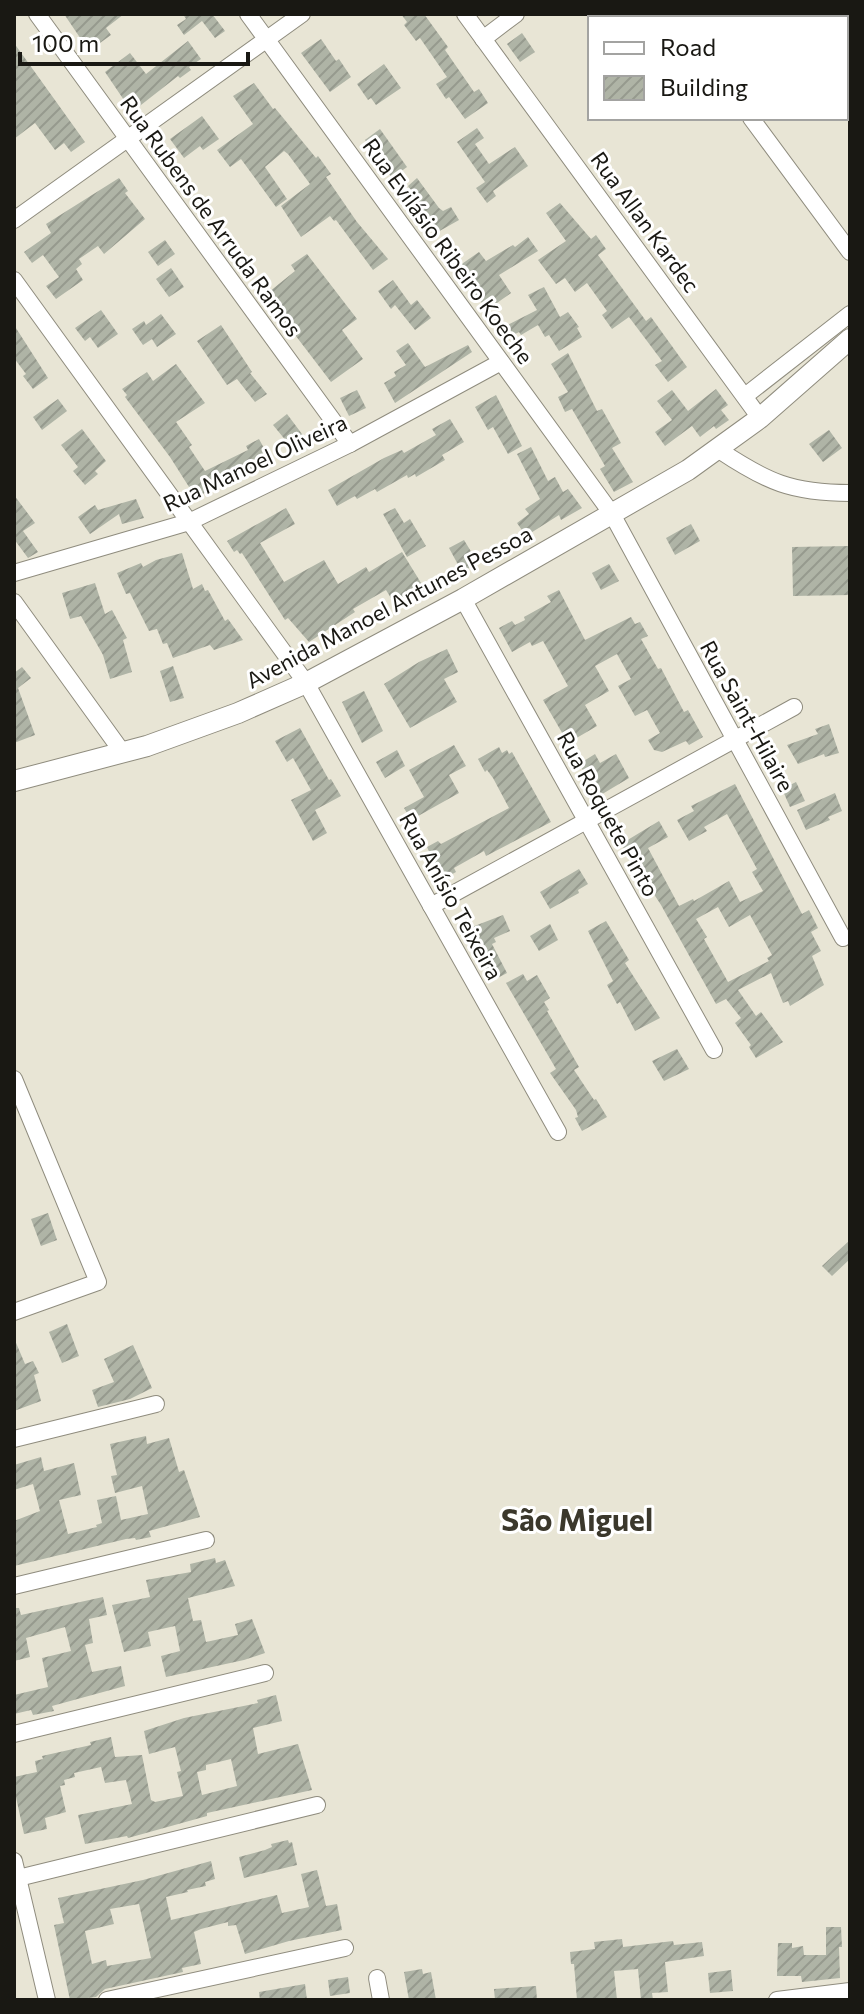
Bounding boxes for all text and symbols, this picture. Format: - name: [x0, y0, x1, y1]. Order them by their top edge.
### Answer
- scale bar: [20, 16, 248, 66]
- legend: [588, 16, 848, 120]
- text: 100 m: [32, 28, 99, 57]
- text: Road: [660, 32, 716, 61]
- text: Building: [660, 72, 748, 101]
- street label: Rua Rubens de Arruda Ramos: [115, 90, 308, 341]
- street label: Rua Evilásio Ribeiro Koeche: [357, 133, 539, 369]
- street label: Rua Allan Kardec: [585, 146, 705, 297]
- street label: Rua Manoel Oliveira: [159, 408, 351, 517]
- street label: Avenida Manoel Antunes Pessoa: [241, 519, 536, 694]
- street label: Rua Saint-Hilaire: [695, 636, 800, 796]
- street label: Rua Roquete Pinto: [552, 726, 665, 901]
- street label: Rua Anísio Teixeira: [394, 807, 509, 984]
- district label: São Miguel: [501, 1500, 653, 1537]

